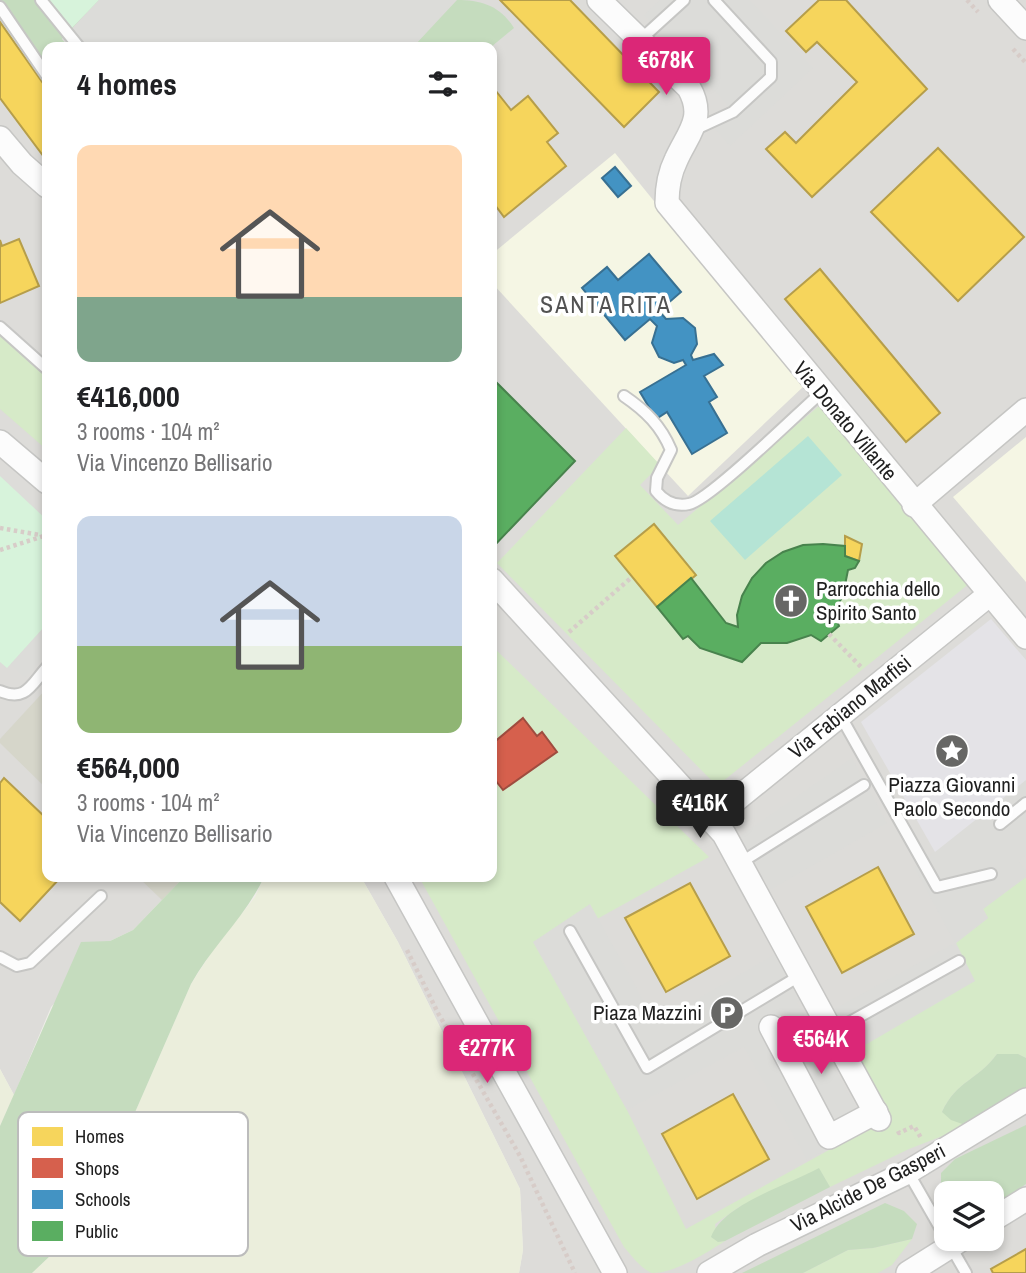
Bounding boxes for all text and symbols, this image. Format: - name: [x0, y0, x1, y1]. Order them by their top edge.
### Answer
- pin: €678K: [617, 38, 715, 97]
- text: €678K: [638, 44, 694, 75]
- text: 4 homes: [77, 64, 177, 104]
- icon: filters: [424, 65, 462, 103]
- icon: home: [207, 191, 333, 317]
- district label: SANTA RITA: [540, 288, 672, 320]
- street label: Via Donato Villante: [787, 355, 904, 487]
- text: €416,000: [77, 376, 180, 416]
- text: 3 rooms · 104 m²: [77, 416, 220, 447]
- text: Via Vincenzo Bellisario: [77, 447, 272, 478]
- icon: home: [207, 562, 333, 688]
- place label: Parrocchia dello Spirito Santo: [816, 574, 940, 627]
- church icon: Parrocchia dello Spirito Santo: [772, 582, 810, 620]
- street label: Via Fabiano Marfisi: [782, 648, 917, 765]
- place icon: Piazza Giovanni Paolo Secondo: [933, 732, 971, 770]
- text: €564,000: [77, 747, 180, 787]
- place label: Piazza Giovanni Paolo Secondo: [888, 770, 1016, 823]
- pin: €416K: [651, 780, 749, 840]
- text: 3 rooms · 104 m²: [77, 787, 220, 818]
- text: €416K: [672, 787, 728, 818]
- text: Via Vincenzo Bellisario: [77, 818, 272, 849]
- parking icon: Piaza Mazzini: [708, 994, 746, 1032]
- place label: Piaza Mazzini: [593, 998, 702, 1027]
- pin: €564K: [772, 1016, 870, 1076]
- text: €564K: [793, 1023, 849, 1054]
- pin: €277K: [438, 1026, 536, 1085]
- text: €277K: [459, 1032, 515, 1063]
- legend: [18, 1112, 248, 1256]
- text: Homes: [75, 1123, 125, 1149]
- street label: Via Alcide De Gasperi: [785, 1136, 950, 1239]
- text: Shops: [75, 1155, 119, 1181]
- map controls: [934, 1181, 1004, 1251]
- button: layers: [934, 1181, 1004, 1251]
- text: Schools: [75, 1186, 131, 1212]
- text: Public: [75, 1218, 119, 1244]

